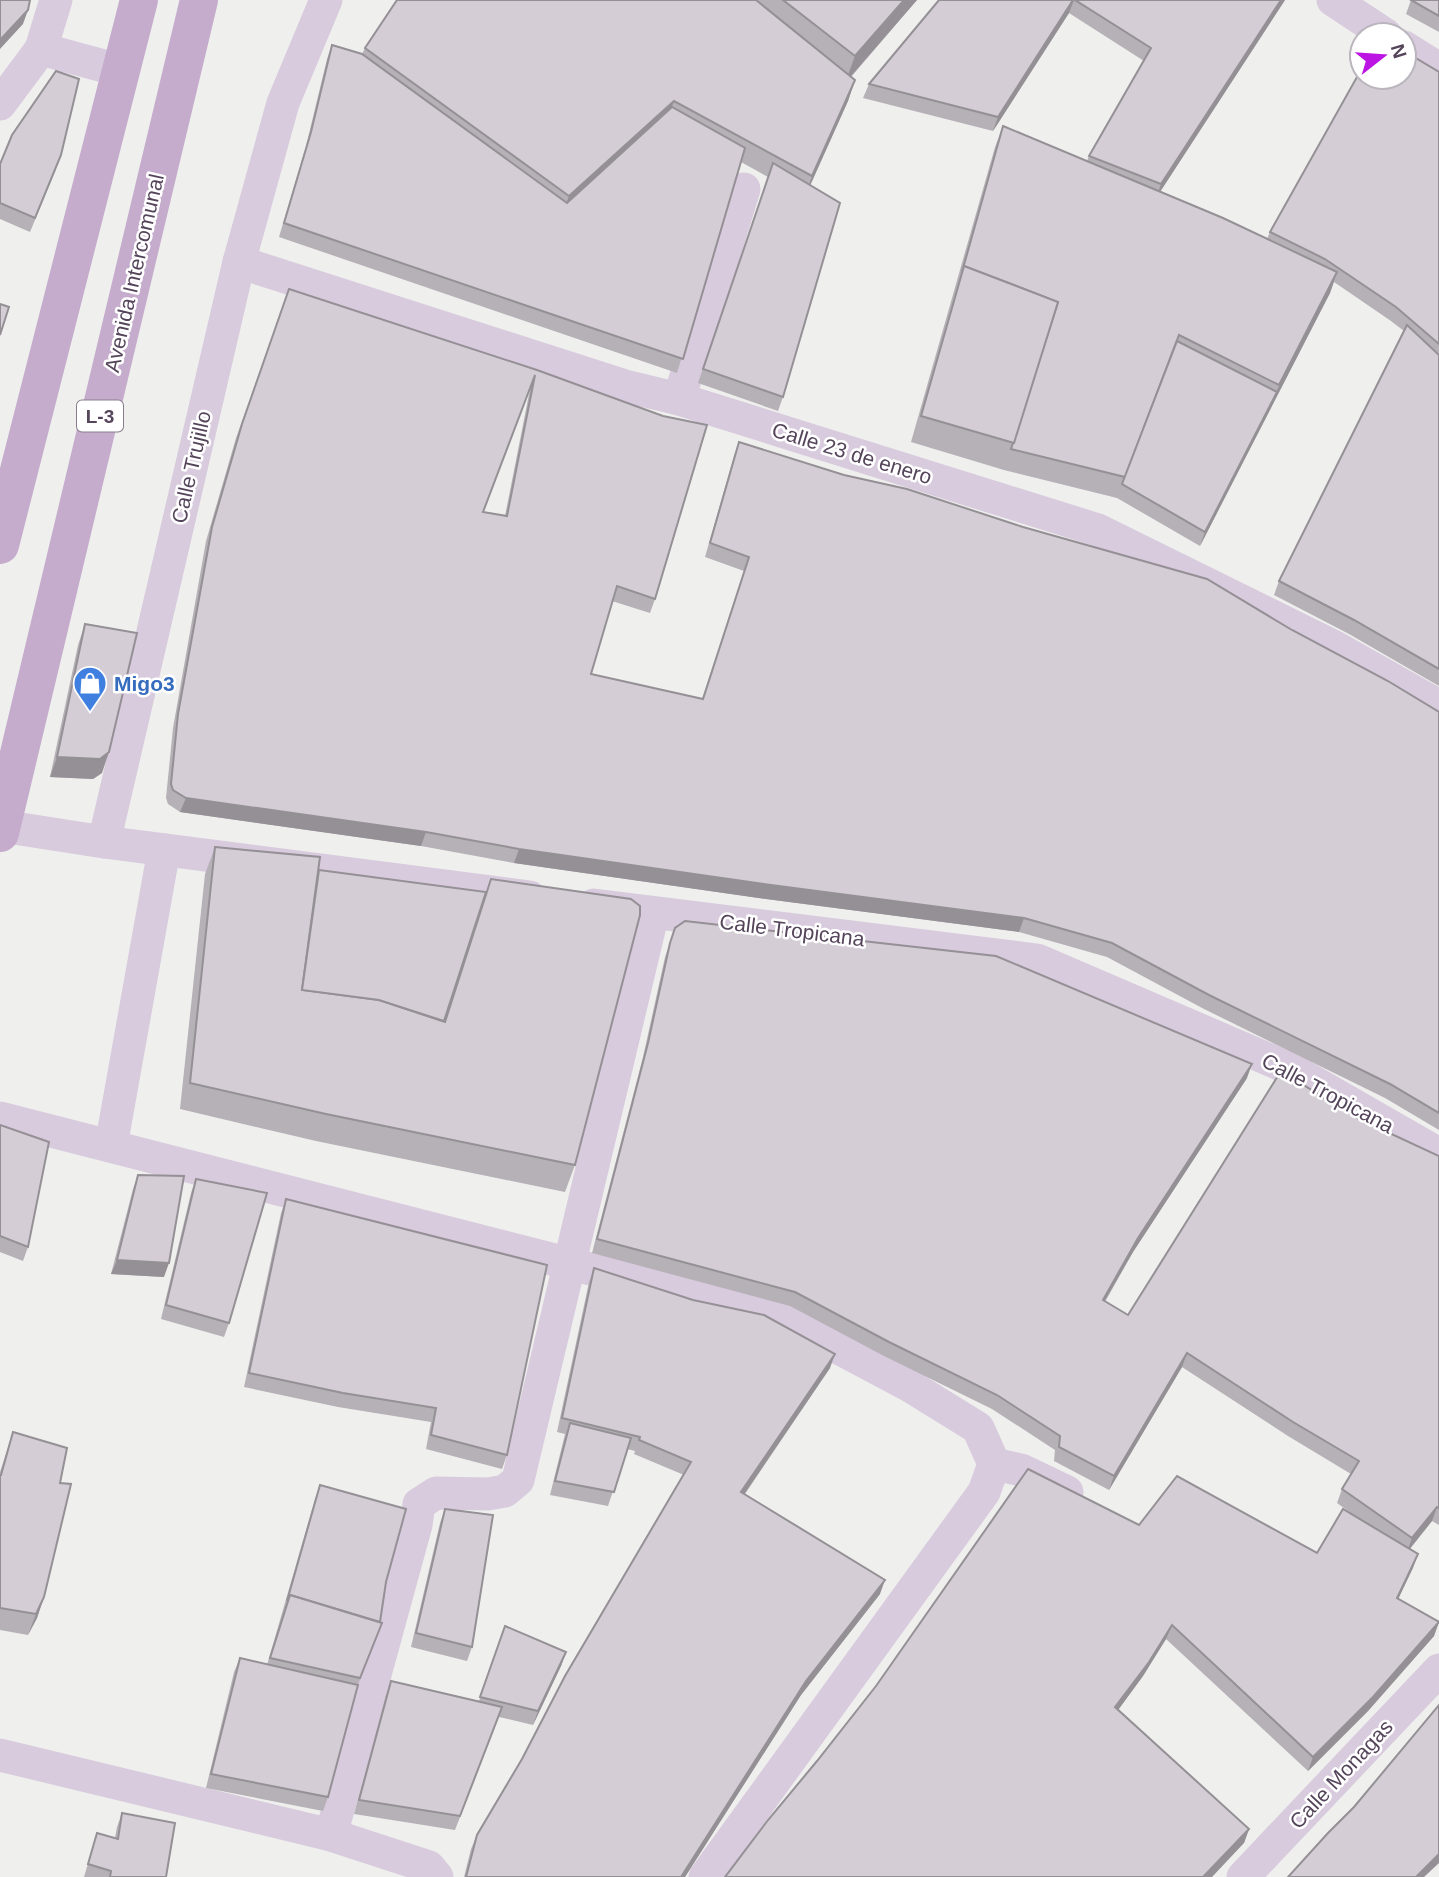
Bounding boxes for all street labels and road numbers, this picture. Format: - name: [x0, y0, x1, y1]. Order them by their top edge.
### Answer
- street label: Avenida Intercomunal: [100, 172, 168, 374]
- road number: L-3: [77, 400, 123, 432]
- street label: Calle Trujillo: [167, 409, 215, 525]
- street label: Calle 23 de enero: [769, 418, 935, 488]
- street label: Calle Tropicana: [718, 910, 866, 950]
- street label: Calle Tropicana: [1258, 1049, 1398, 1138]
- street label: Calle Monagas: [1285, 1715, 1397, 1833]

